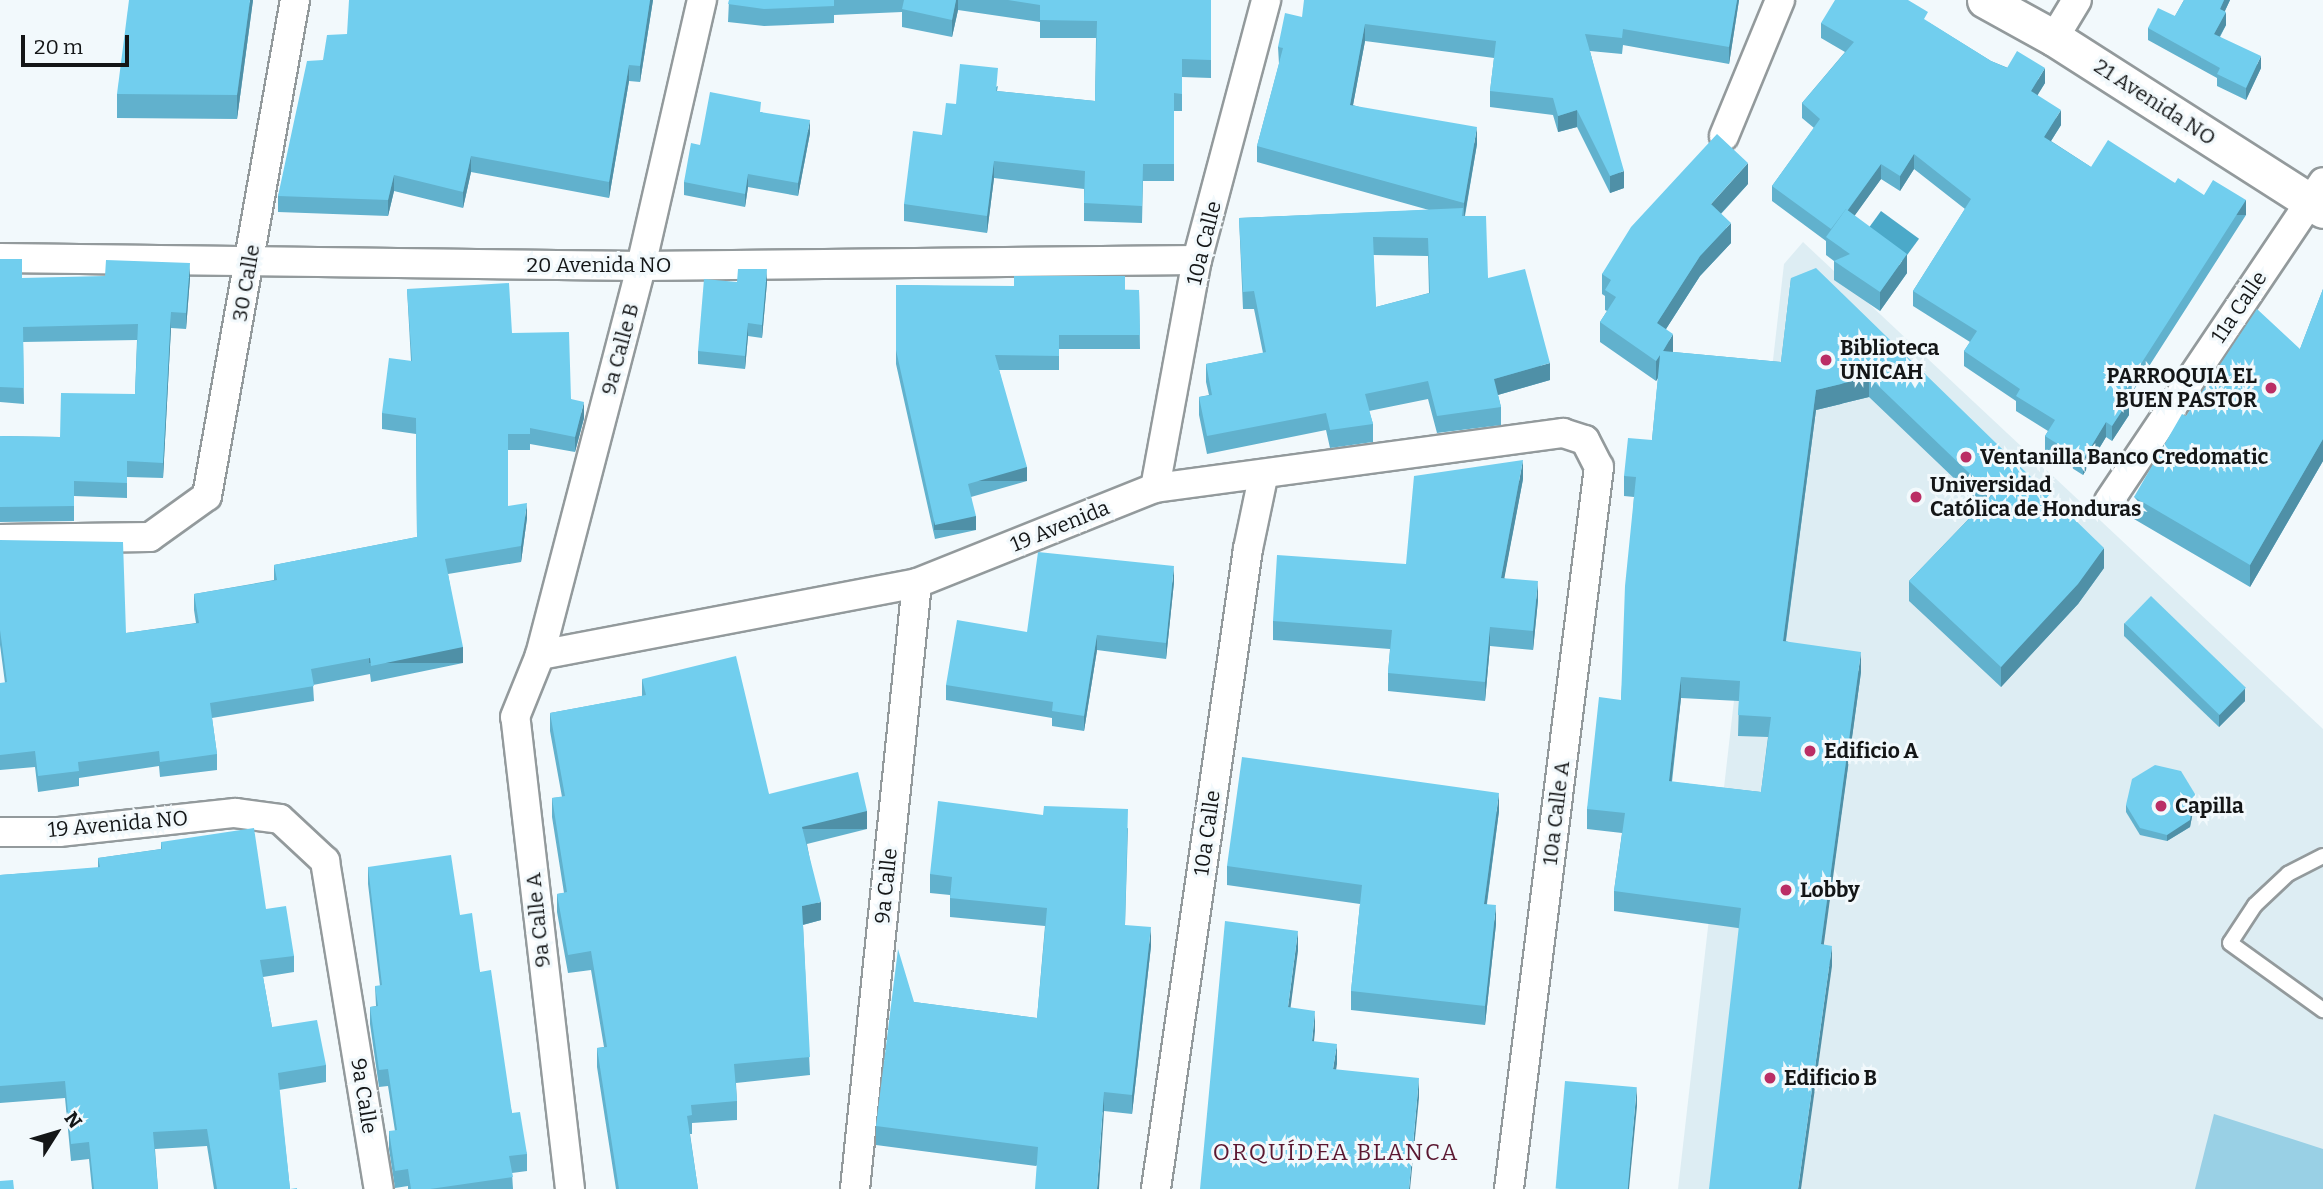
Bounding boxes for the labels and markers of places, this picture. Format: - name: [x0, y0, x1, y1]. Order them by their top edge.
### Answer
- place label: Biblioteca UNICAH: [1840, 335, 1939, 385]
- marker: Biblioteca UNICAH: [1818, 352, 1834, 368]
- place label: PARROQUIA EL BUEN PASTOR: [2106, 363, 2257, 413]
- marker: PARROQUIA EL BUEN PASTOR: [2263, 380, 2279, 396]
- place label: Ventanilla Banco Credomatic: [1980, 444, 2268, 470]
- marker: Ventanilla Banco Credomatic: [1958, 449, 1974, 465]
- place label: Universidad Católica de Honduras: [1930, 472, 2141, 522]
- marker: Universidad Católica de Honduras: [1908, 489, 1924, 505]
- place label: Edificio A: [1824, 738, 1919, 764]
- marker: Edificio A: [1802, 743, 1818, 759]
- place label: Capilla: [2175, 793, 2244, 819]
- marker: Capilla: [2153, 798, 2169, 814]
- place label: Lobby: [1800, 877, 1860, 903]
- marker: Lobby: [1778, 882, 1794, 898]
- place label: Edificio B: [1784, 1065, 1877, 1091]
- marker: Edificio B: [1762, 1070, 1778, 1086]

